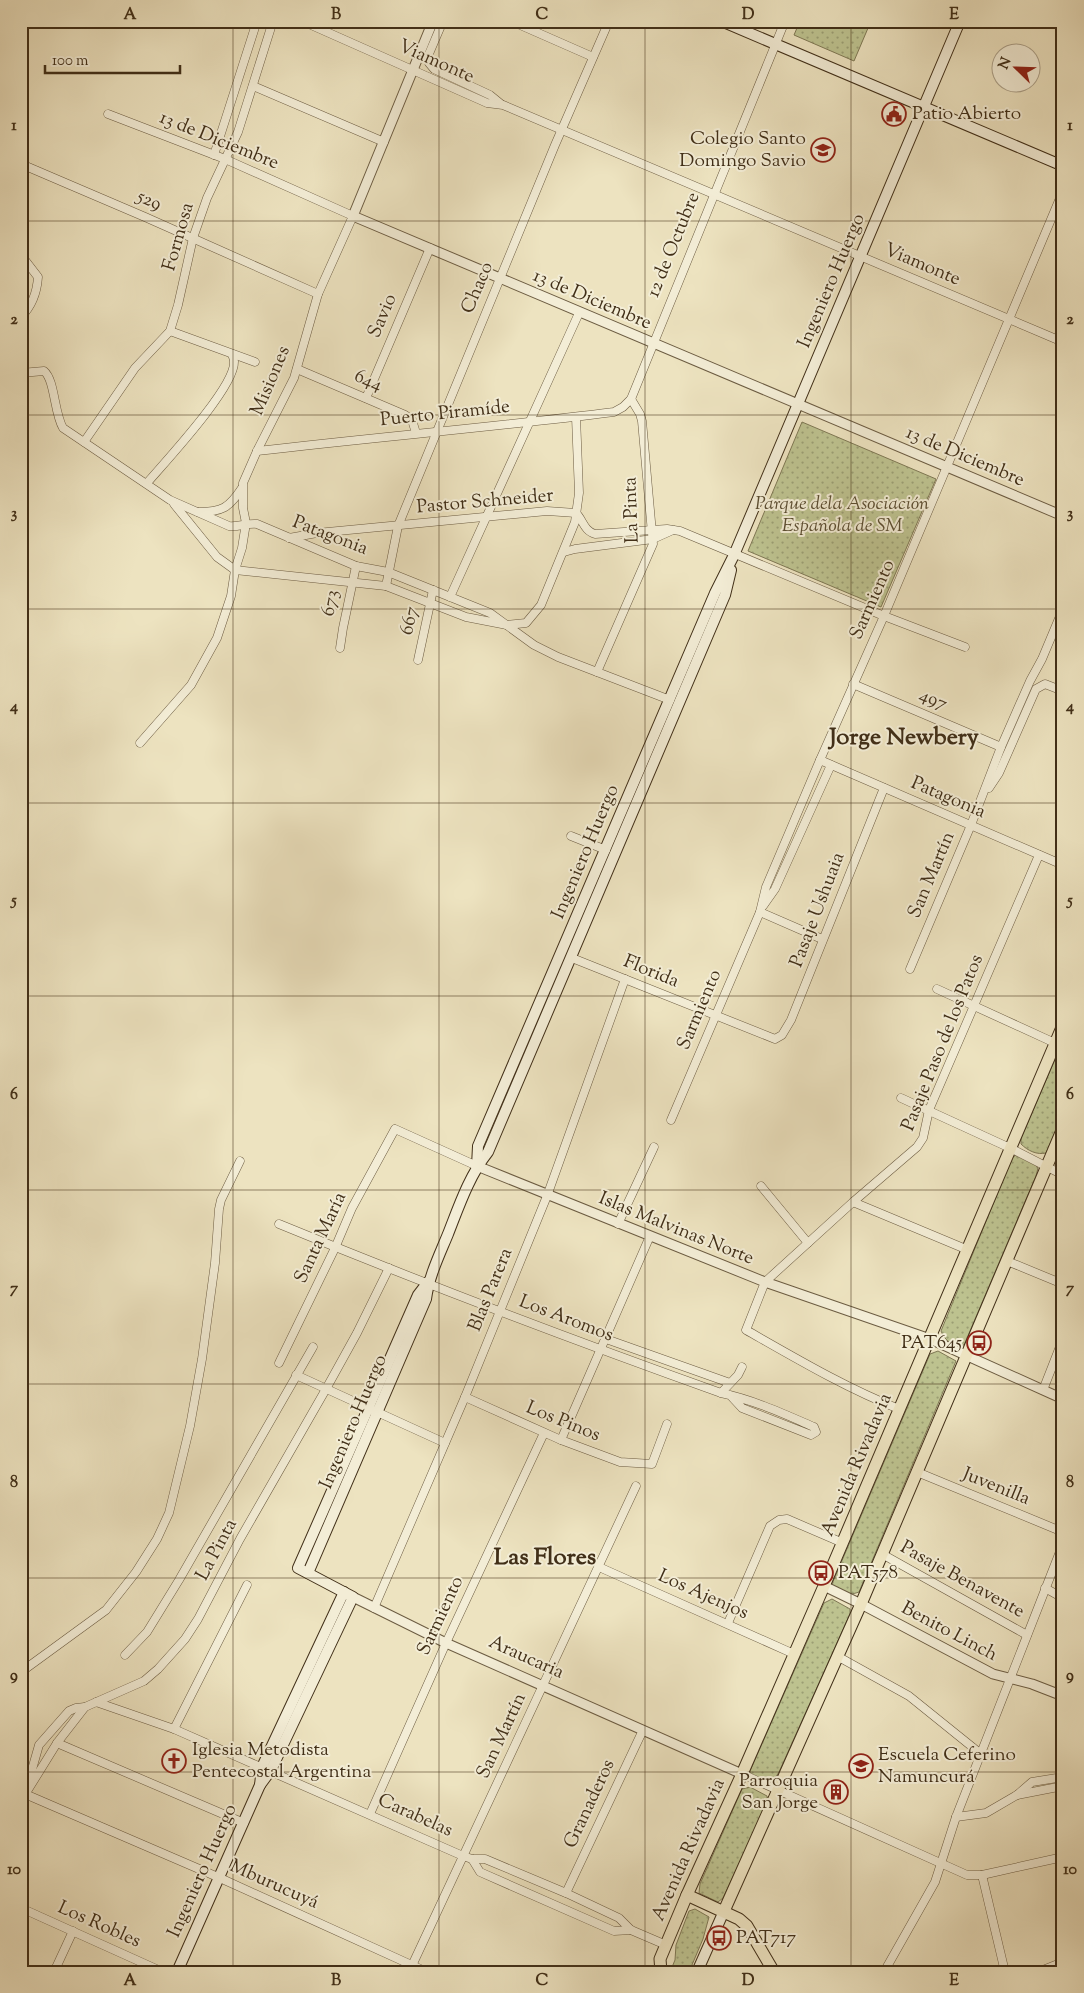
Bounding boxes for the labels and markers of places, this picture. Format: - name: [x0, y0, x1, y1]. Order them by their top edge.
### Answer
- public building icon: Patio Abierto: [881, 101, 907, 127]
- place label: Patio Abierto: [912, 101, 1021, 128]
- place label: Colegio Santo Domingo Savio: [679, 126, 806, 175]
- school or university icon: Colegio Santo Domingo Savio: [810, 137, 836, 163]
- place label: PAT645: [901, 1330, 962, 1357]
- bus stop icon: PAT645: [966, 1330, 992, 1356]
- bus stop icon: PAT578: [808, 1560, 834, 1586]
- place label: PAT578: [838, 1560, 898, 1587]
- place label: Iglesia Metodista Pentecostal Argentina: [192, 1737, 372, 1786]
- place label: Escuela Ceferino Namuncurá: [878, 1742, 1016, 1791]
- church icon: Iglesia Metodista Pentecostal Argentina: [161, 1748, 187, 1774]
- school or university icon: Escuela Ceferino Namuncurá: [848, 1753, 874, 1779]
- place label: Parroquia San Jorge: [739, 1768, 818, 1817]
- building icon: Parroquia San Jorge: [823, 1779, 849, 1805]
- bus stop icon: PAT717: [706, 1925, 732, 1951]
- place label: PAT717: [736, 1925, 796, 1952]

